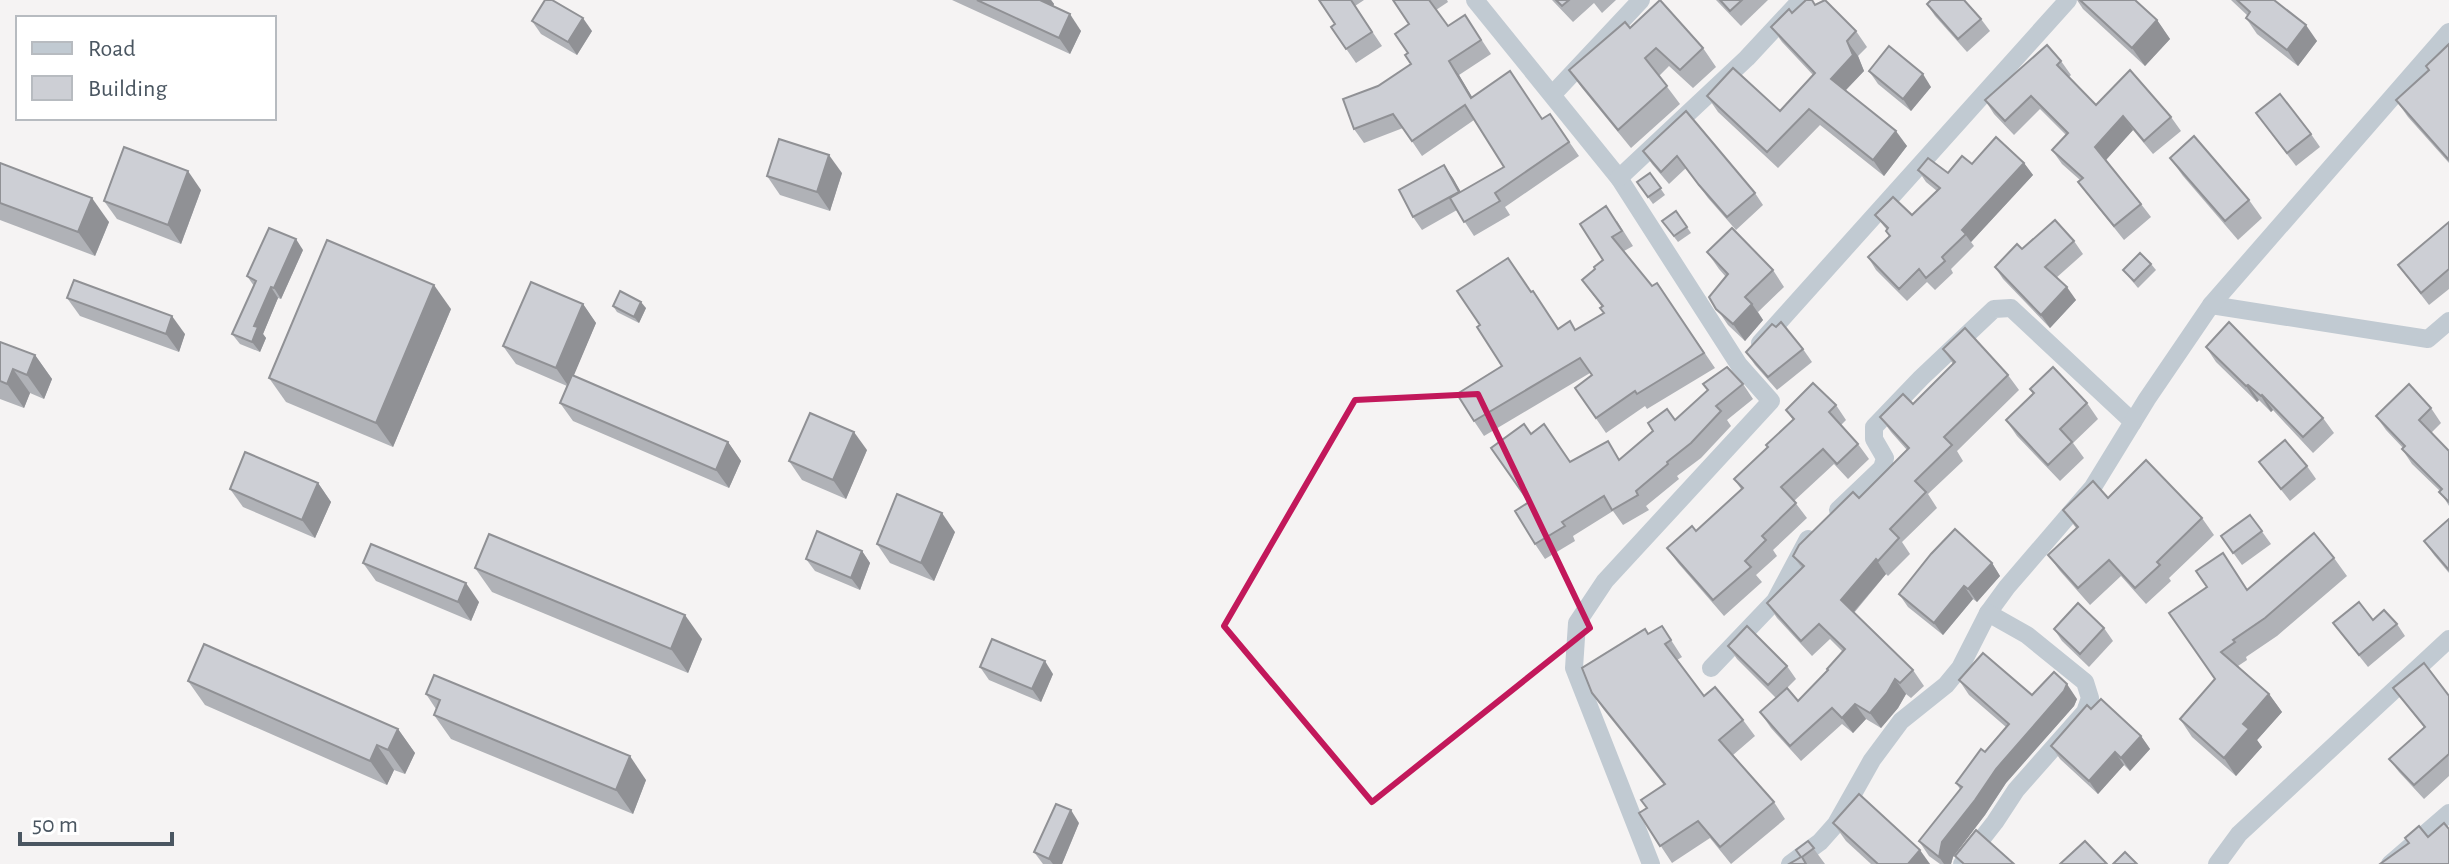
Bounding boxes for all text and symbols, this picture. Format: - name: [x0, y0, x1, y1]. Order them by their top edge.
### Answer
- legend: [16, 16, 276, 120]
- text: Road: [88, 37, 136, 61]
- text: Building: [88, 77, 167, 101]
- scale bar: [20, 796, 172, 846]
- text: 50 m: [32, 813, 78, 837]

